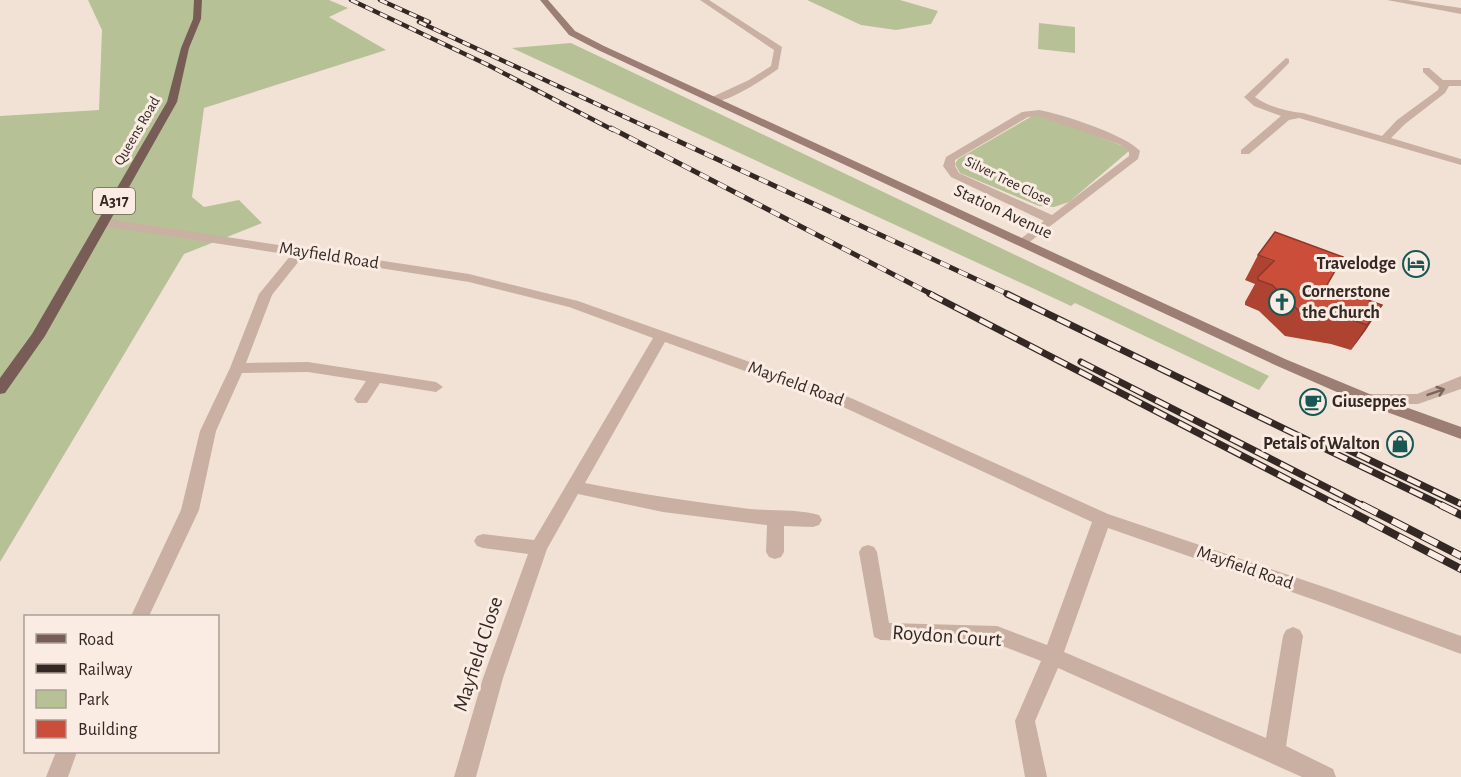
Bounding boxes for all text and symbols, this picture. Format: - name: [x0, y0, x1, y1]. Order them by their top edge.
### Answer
- street label: Queens Road: [111, 94, 163, 168]
- street label: Silver Tree Close: [963, 154, 1053, 208]
- street label: Station Avenue: [951, 181, 1055, 243]
- road number: A317: [93, 188, 135, 214]
- street label: Mayfield Road: [278, 239, 380, 273]
- hotel icon: Travelodge: [1401, 249, 1431, 279]
- place label: Travelodge: [1317, 255, 1396, 273]
- place label: Cornerstone the Church: [1302, 283, 1390, 322]
- church icon: Cornerstone the Church: [1267, 287, 1297, 317]
- street label: Mayfield Road: [746, 358, 846, 410]
- one-way arrow: [1426, 386, 1445, 397]
- cafe icon: Giuseppes: [1298, 387, 1328, 417]
- place label: Giuseppes: [1332, 393, 1406, 411]
- shop icon: Petals of Walton: [1385, 429, 1415, 459]
- place label: Petals of Walton: [1263, 435, 1380, 453]
- street label: Mayfield Road: [1194, 543, 1296, 593]
- street label: Mayfield Close: [450, 594, 506, 714]
- legend: [24, 615, 219, 753]
- street label: Roydon Court: [892, 622, 1003, 650]
- text: Road: [78, 631, 114, 649]
- text: Railway: [78, 661, 133, 679]
- text: Park: [78, 691, 110, 709]
- text: Building: [78, 721, 138, 739]

